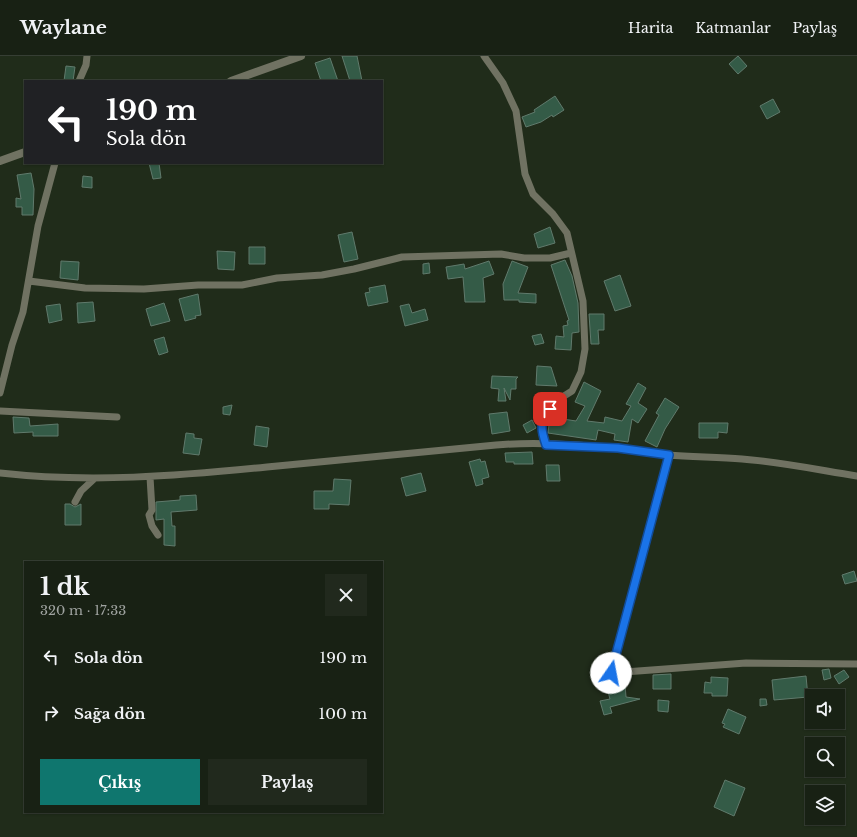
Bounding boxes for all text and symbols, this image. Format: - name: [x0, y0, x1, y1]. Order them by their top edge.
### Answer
- text: Waylane: [20, 16, 107, 39]
- text: Harita: [628, 19, 673, 37]
- text: Katmanlar: [695, 19, 771, 37]
- text: Paylaş: [793, 19, 837, 37]
- text: 190 m: [106, 93, 197, 128]
- icon: left: [40, 96, 92, 148]
- text: Sola dön: [106, 128, 187, 150]
- pin: [533, 392, 567, 426]
- icon: arrive: [539, 398, 561, 420]
- text: 1 dk: [40, 572, 89, 601]
- button: close: [325, 574, 367, 616]
- text: 320 m · 17:33: [40, 602, 126, 619]
- icon: left: [40, 646, 62, 668]
- text: Sola dön: [74, 648, 143, 667]
- text: 190 m: [320, 648, 367, 667]
- position arrow: [590, 652, 632, 694]
- map controls: [805, 689, 845, 825]
- button: sound: [805, 689, 845, 729]
- icon: right: [40, 702, 62, 724]
- text: Sağa dön: [74, 704, 146, 723]
- text: 100 m: [318, 704, 367, 723]
- button: search: [805, 737, 845, 777]
- button: Çıkış: [40, 759, 200, 805]
- button: Paylaş: [208, 759, 367, 805]
- button: layers: [805, 785, 845, 825]

